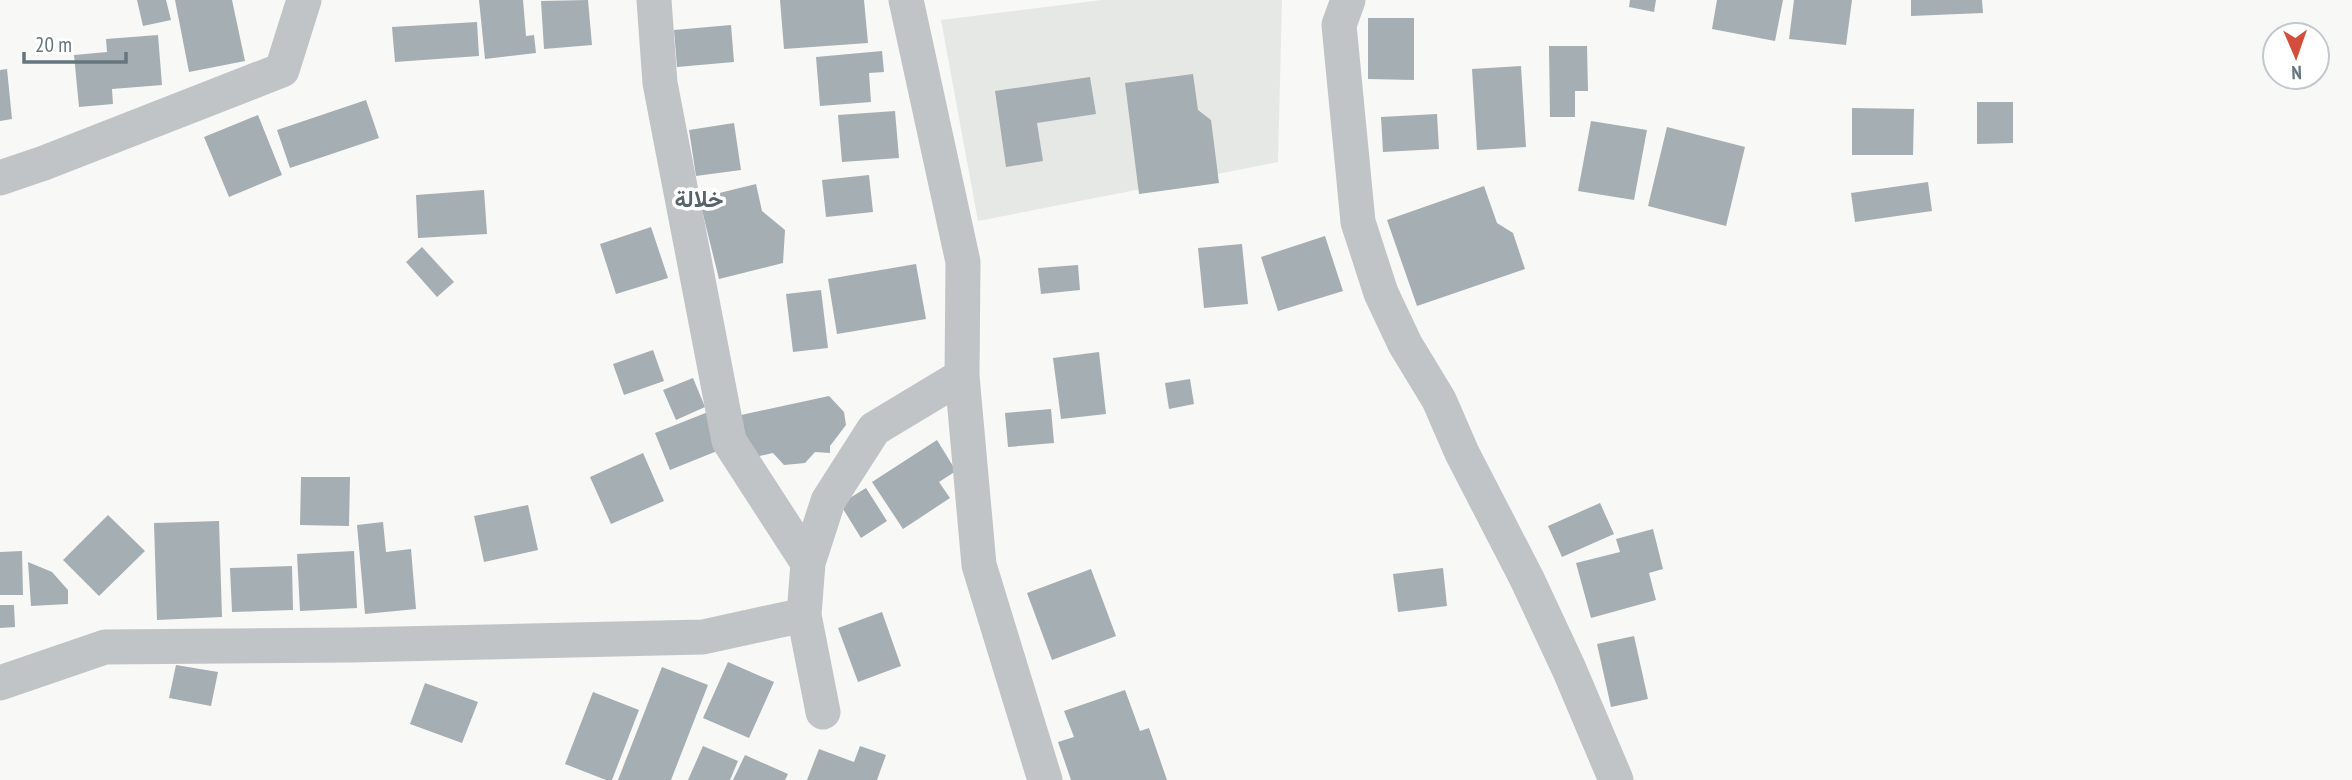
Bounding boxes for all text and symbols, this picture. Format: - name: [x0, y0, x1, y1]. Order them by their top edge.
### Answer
- scale bar: [24, 21, 126, 65]
- north arrow: [2261, 21, 2331, 91]
- text: 20 m: [35, 31, 72, 58]
- text: N: [2291, 61, 2302, 85]
- district label: خلالة: [675, 184, 723, 213]

